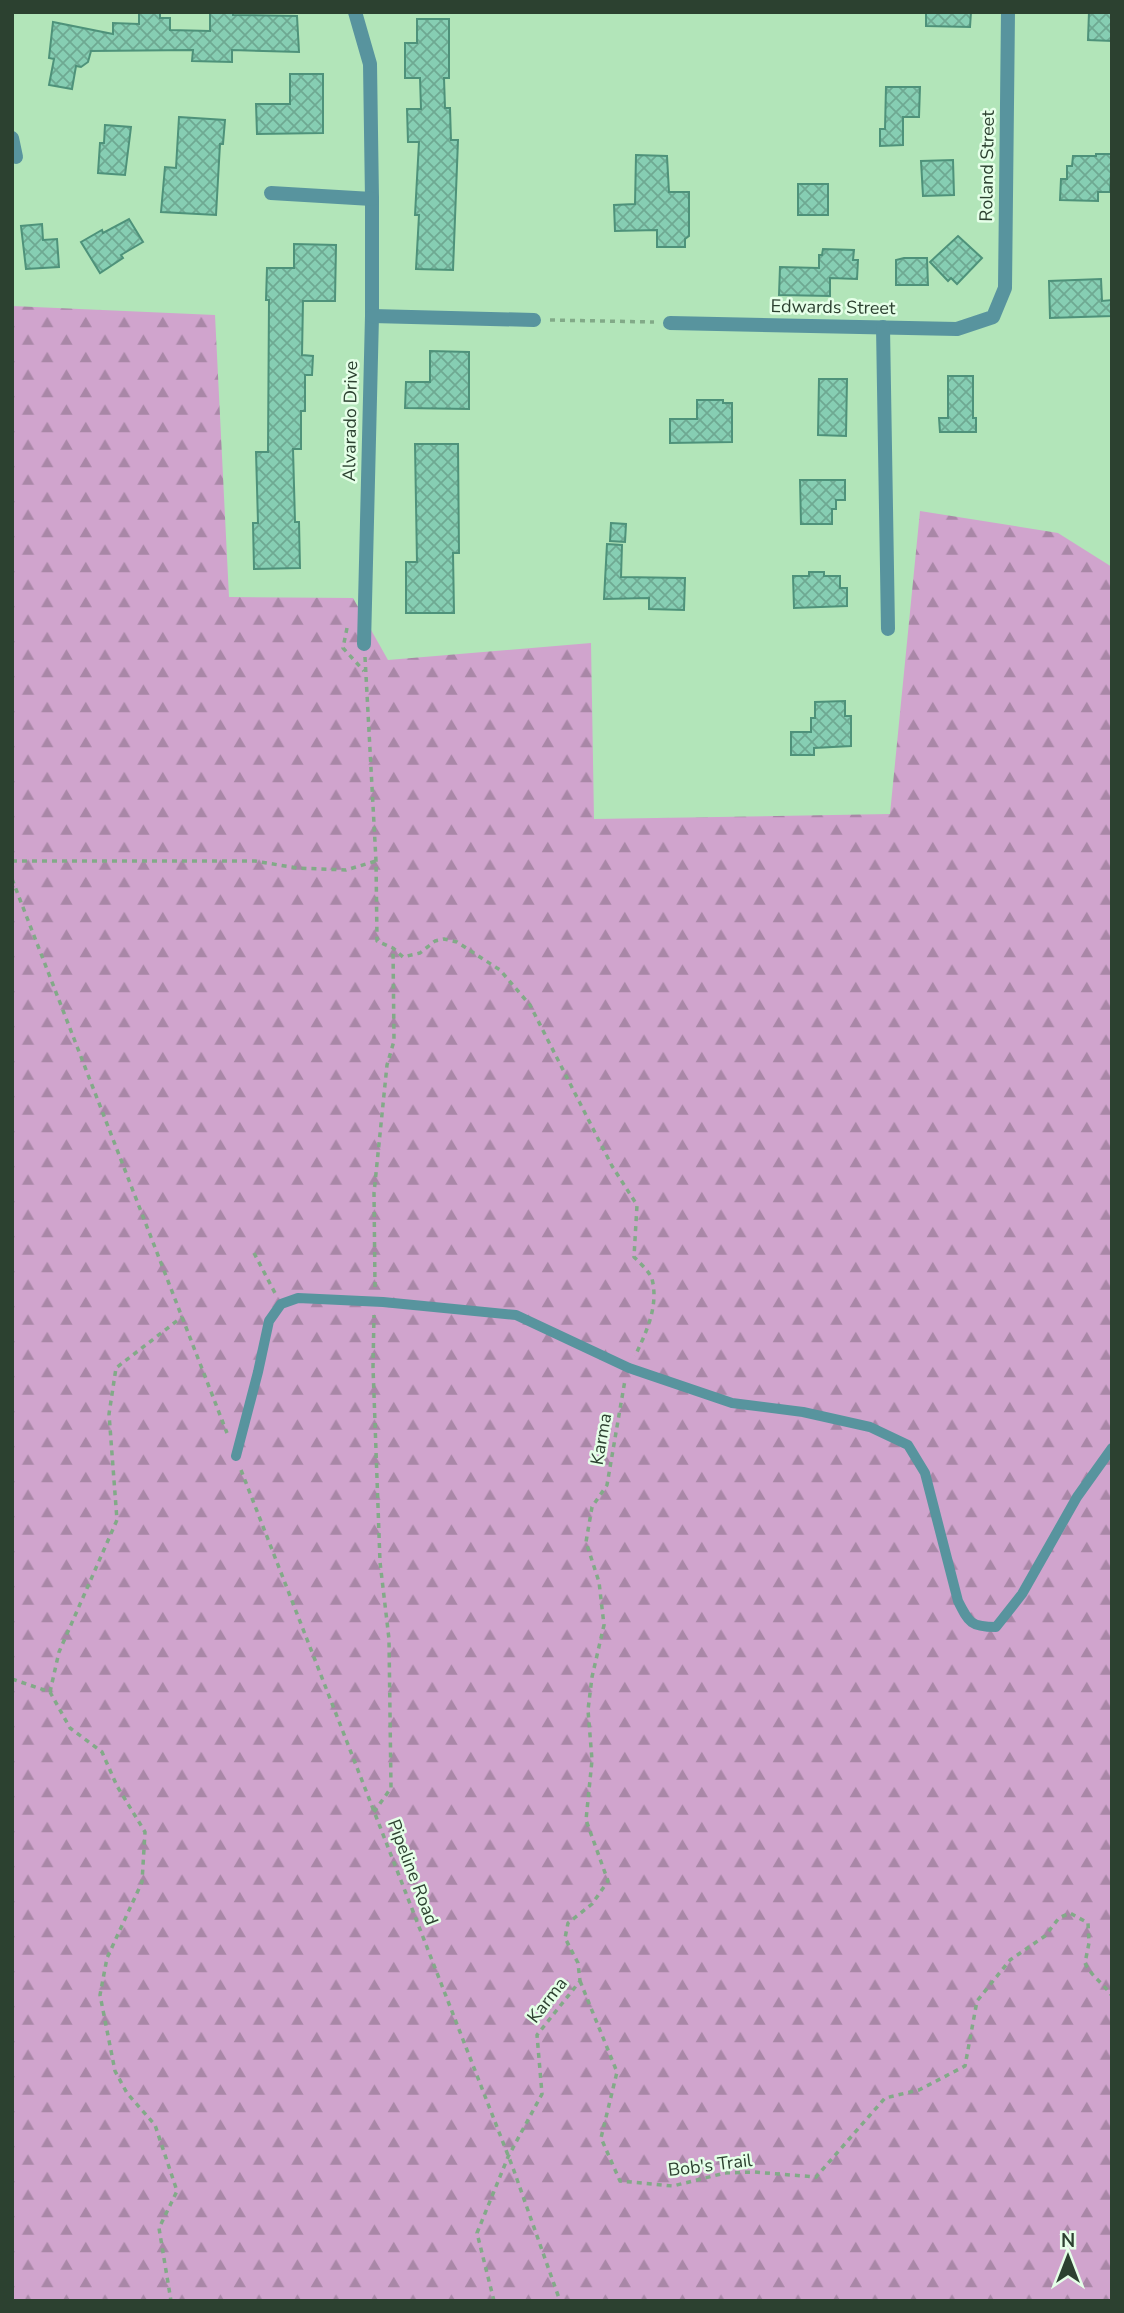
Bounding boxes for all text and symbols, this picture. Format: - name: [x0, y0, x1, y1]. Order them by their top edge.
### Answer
- street label: Roland Street: [974, 110, 1000, 222]
- street label: Edwards Street: [770, 294, 896, 320]
- street label: Alvarado Drive: [337, 361, 363, 481]
- street label: Karma: [585, 1411, 617, 1467]
- street label: Pipeline Road: [382, 1816, 444, 1928]
- street label: Karma: [521, 1972, 573, 2028]
- street label: Bob's Trail: [666, 2148, 754, 2182]
- north arrow: [1033, 2222, 1103, 2292]
- text: N: [1061, 2228, 1075, 2254]

